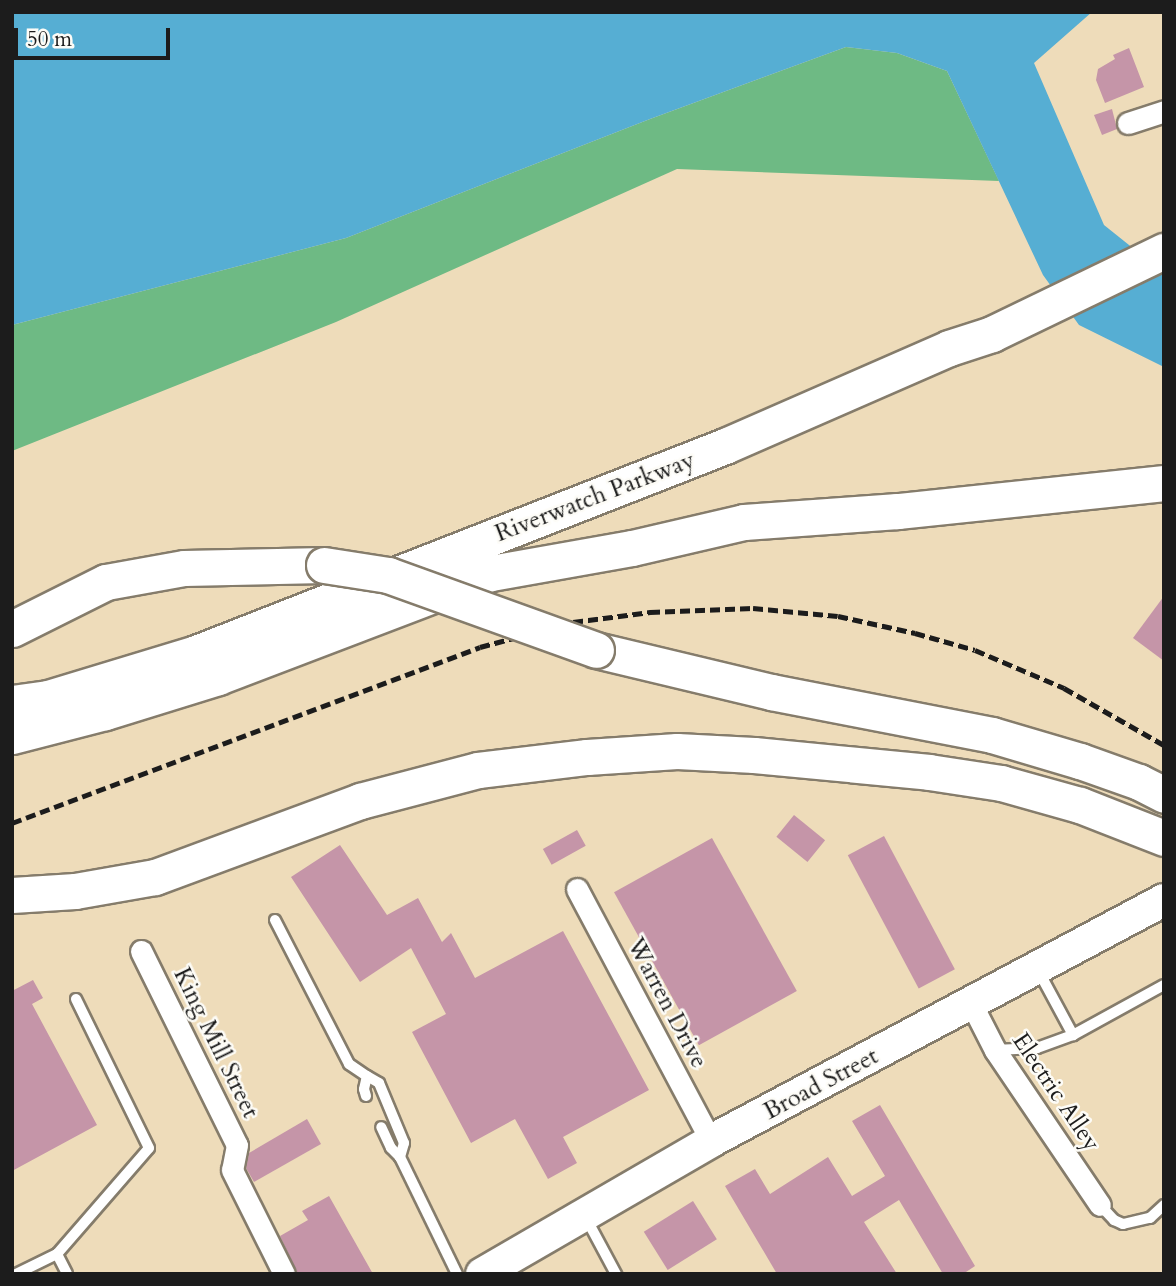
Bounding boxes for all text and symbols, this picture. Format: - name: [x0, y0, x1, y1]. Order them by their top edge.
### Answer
- scale bar: [18, 14, 173, 58]
- text: 50 m: [27, 25, 72, 54]
- street label: Riverwatch Parkway: [491, 446, 699, 548]
- street label: Warren Drive: [621, 933, 713, 1073]
- street label: King Mill Street: [167, 963, 265, 1123]
- street label: Electric Alley: [1006, 1028, 1106, 1156]
- street label: Broad Street: [759, 1042, 883, 1126]

